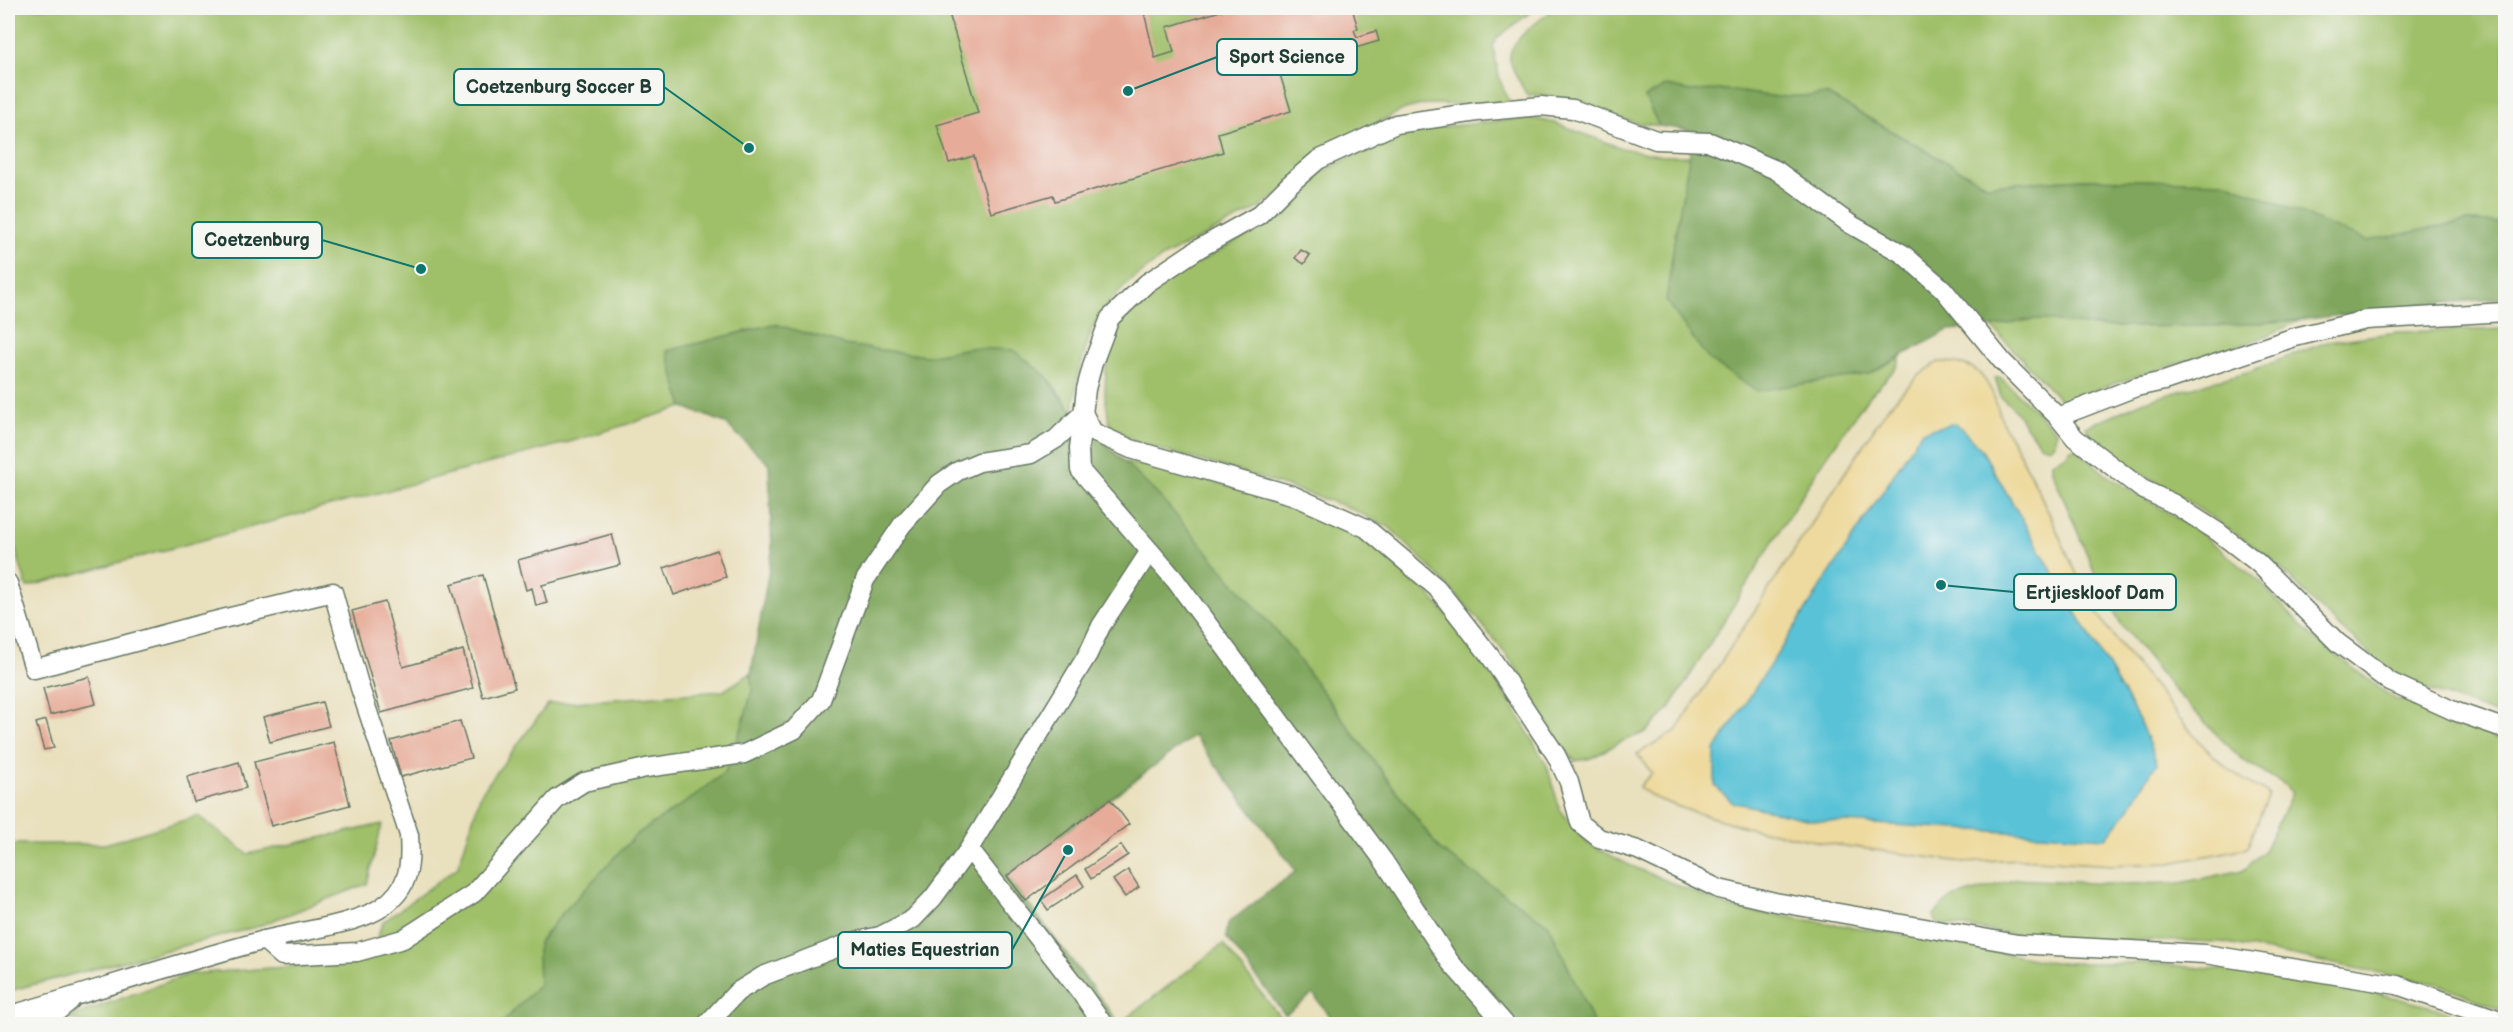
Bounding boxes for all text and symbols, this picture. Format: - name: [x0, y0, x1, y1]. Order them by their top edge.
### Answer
- callout: Sport Science: [1217, 39, 1357, 75]
- text: Sport Science: [1229, 47, 1345, 68]
- callout: Coetzenburg Soccer B: [454, 69, 664, 105]
- text: Coetzenburg Soccer B: [466, 77, 652, 98]
- callout: Coetzenburg: [192, 222, 322, 258]
- text: Coetzenburg: [204, 230, 310, 251]
- callout: Ertjieskloof Dam: [2014, 574, 2176, 610]
- text: Ertjieskloof Dam: [2026, 583, 2164, 604]
- callout: Maties Equestrian: [838, 932, 1012, 968]
- text: Maties Equestrian: [850, 940, 1000, 961]

